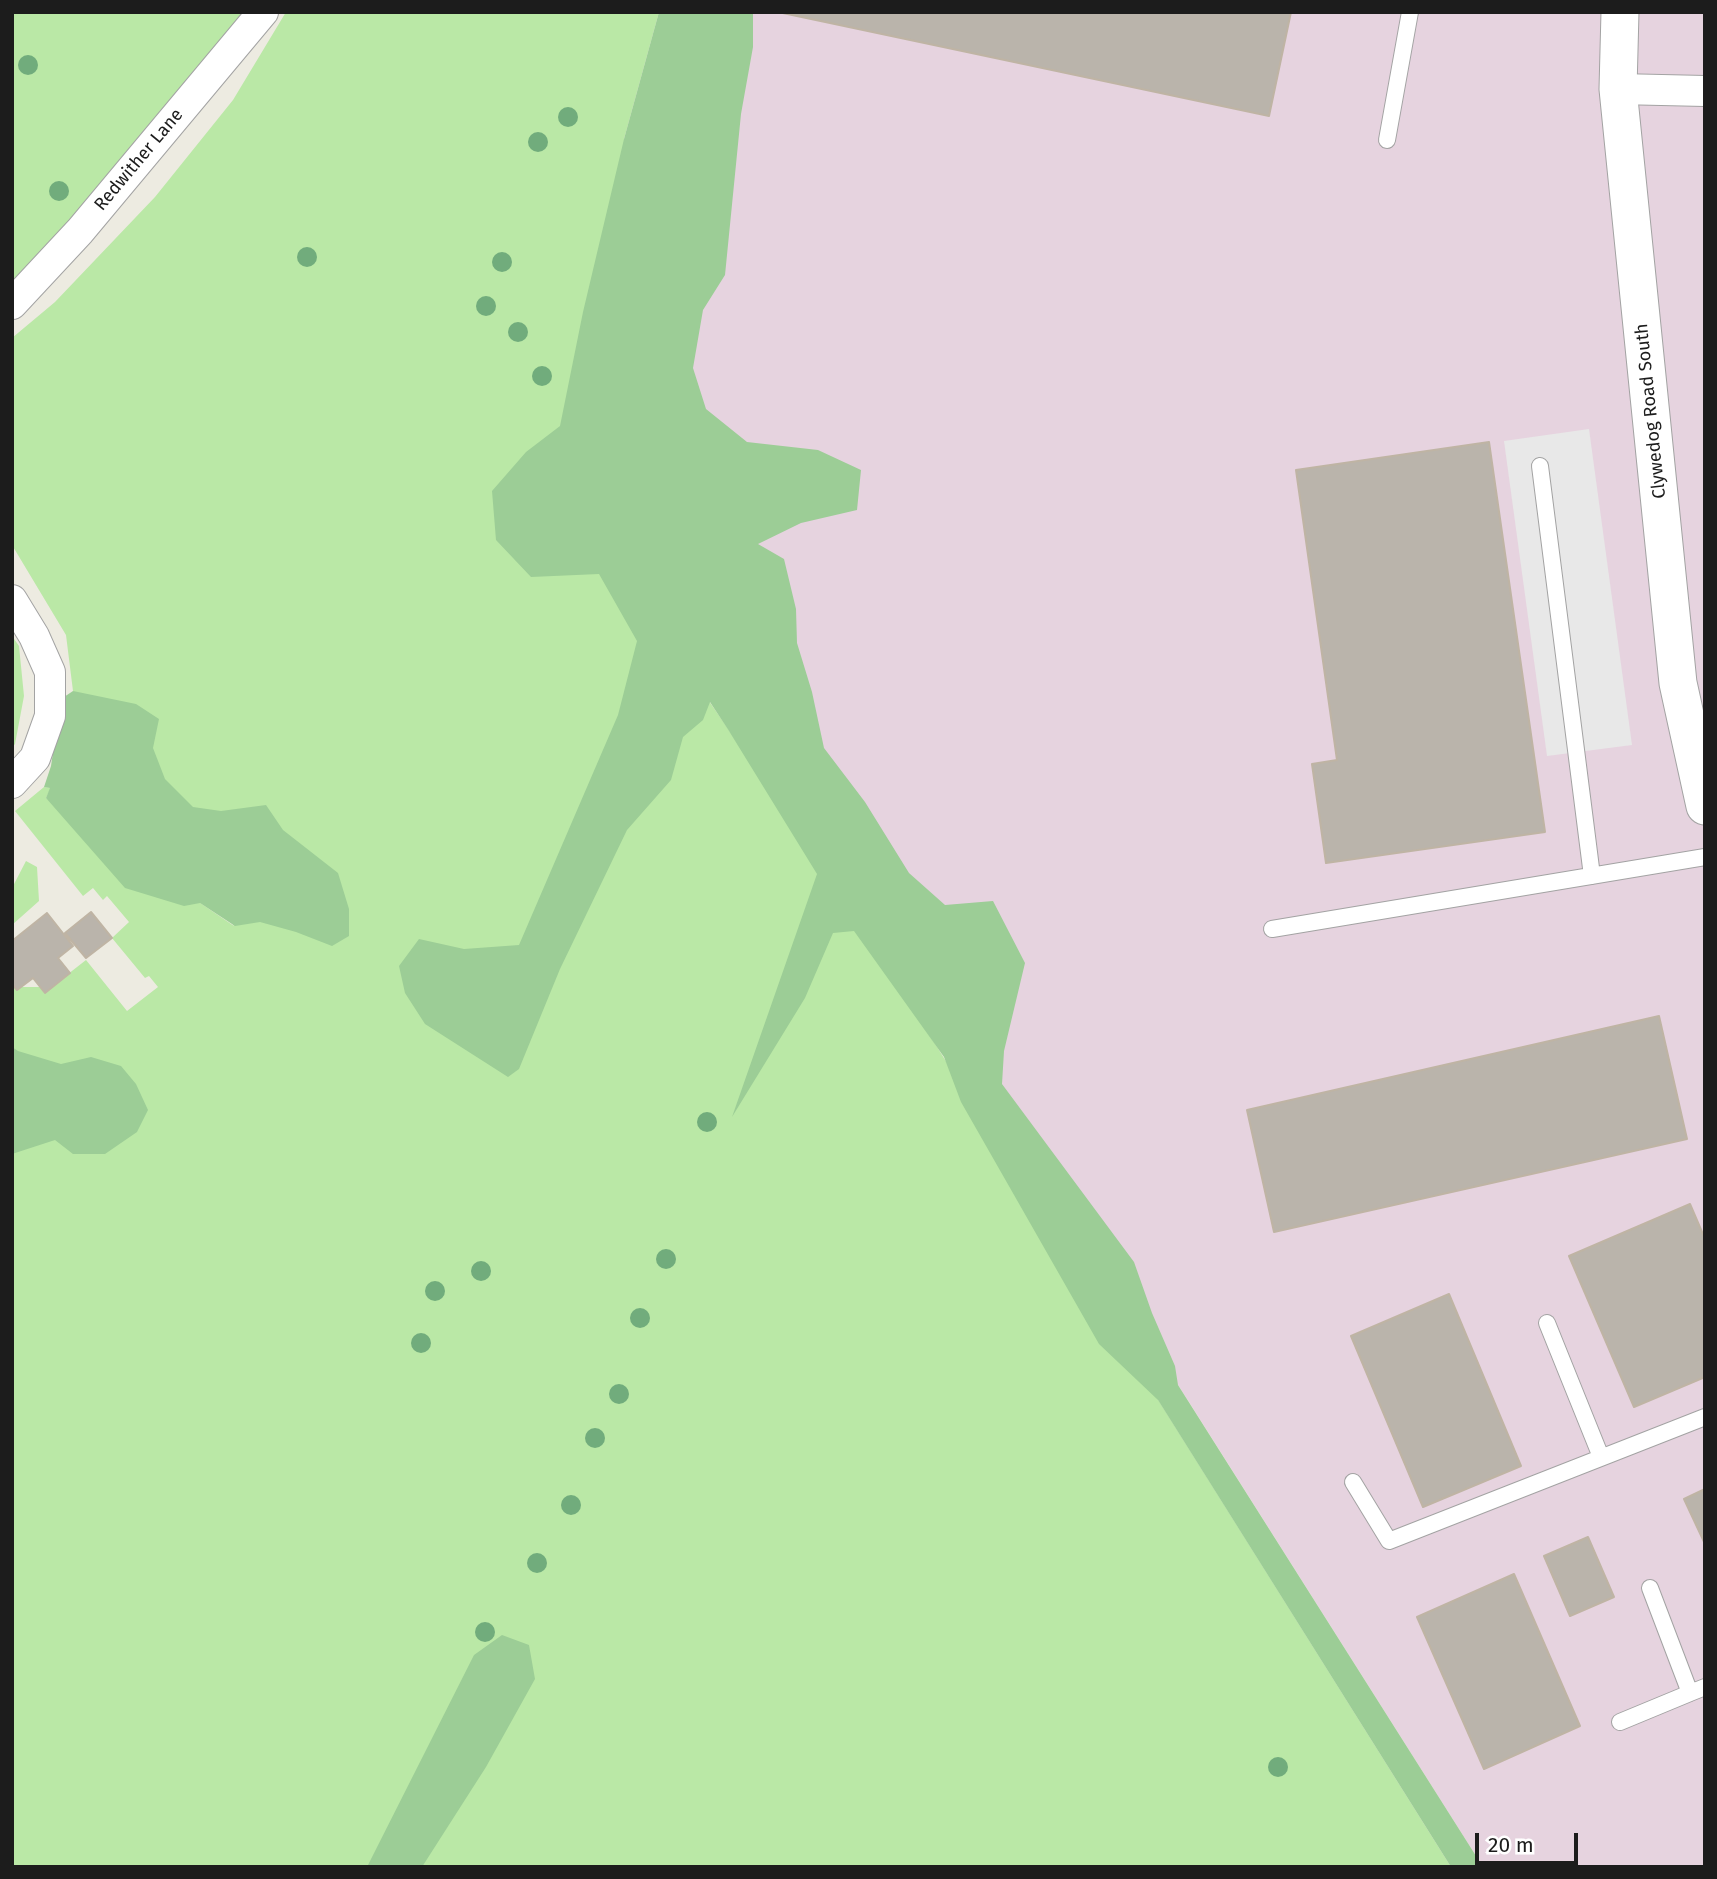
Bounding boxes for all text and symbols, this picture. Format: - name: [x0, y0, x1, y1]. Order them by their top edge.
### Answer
- street label: Redwither Lane: [90, 105, 188, 215]
- street label: Clywedog Road South: [1631, 322, 1671, 500]
- scale bar: [1479, 1820, 1582, 1864]
- text: 20 m: [1488, 1832, 1534, 1858]

